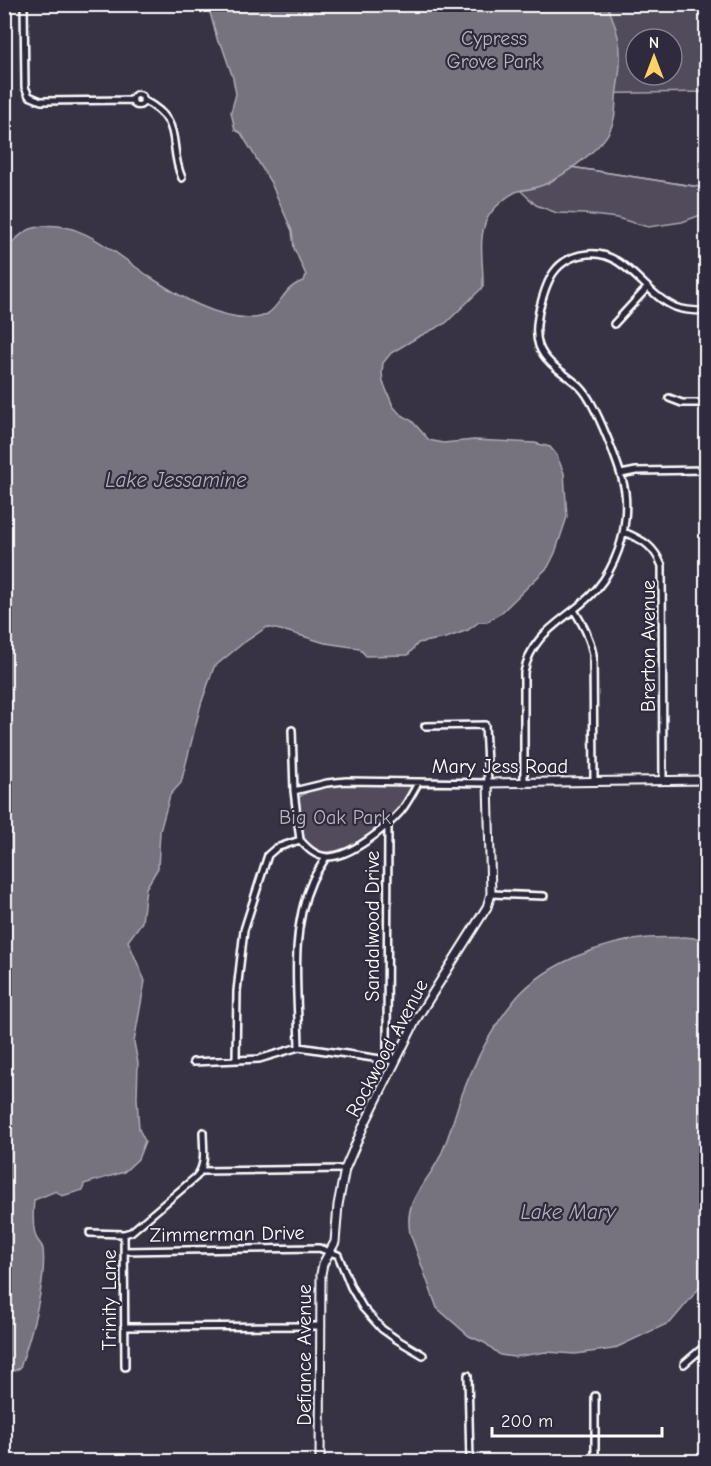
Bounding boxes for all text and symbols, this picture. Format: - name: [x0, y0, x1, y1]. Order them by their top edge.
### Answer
- park label: Cypress Grove Park: [446, 27, 542, 73]
- north arrow: [624, 27, 684, 87]
- text: N: [649, 34, 659, 52]
- water label: Lake Jessamine: [105, 468, 247, 492]
- street label: Brerton Avenue: [637, 580, 660, 712]
- street label: Mary Jess Road: [432, 755, 568, 778]
- park label: Big Oak Park: [279, 806, 391, 829]
- street label: Sandalwood Drive: [361, 851, 384, 1001]
- street label: Rockwood Avenue: [341, 975, 433, 1121]
- water label: Lake Mary: [520, 1200, 617, 1224]
- street label: Zimmerman Drive: [149, 1221, 305, 1247]
- street label: Trinity Lane: [98, 1250, 121, 1350]
- street label: Defiance Avenue: [293, 1284, 316, 1426]
- scale bar: [492, 1400, 662, 1438]
- text: 200 m: [501, 1411, 553, 1432]

